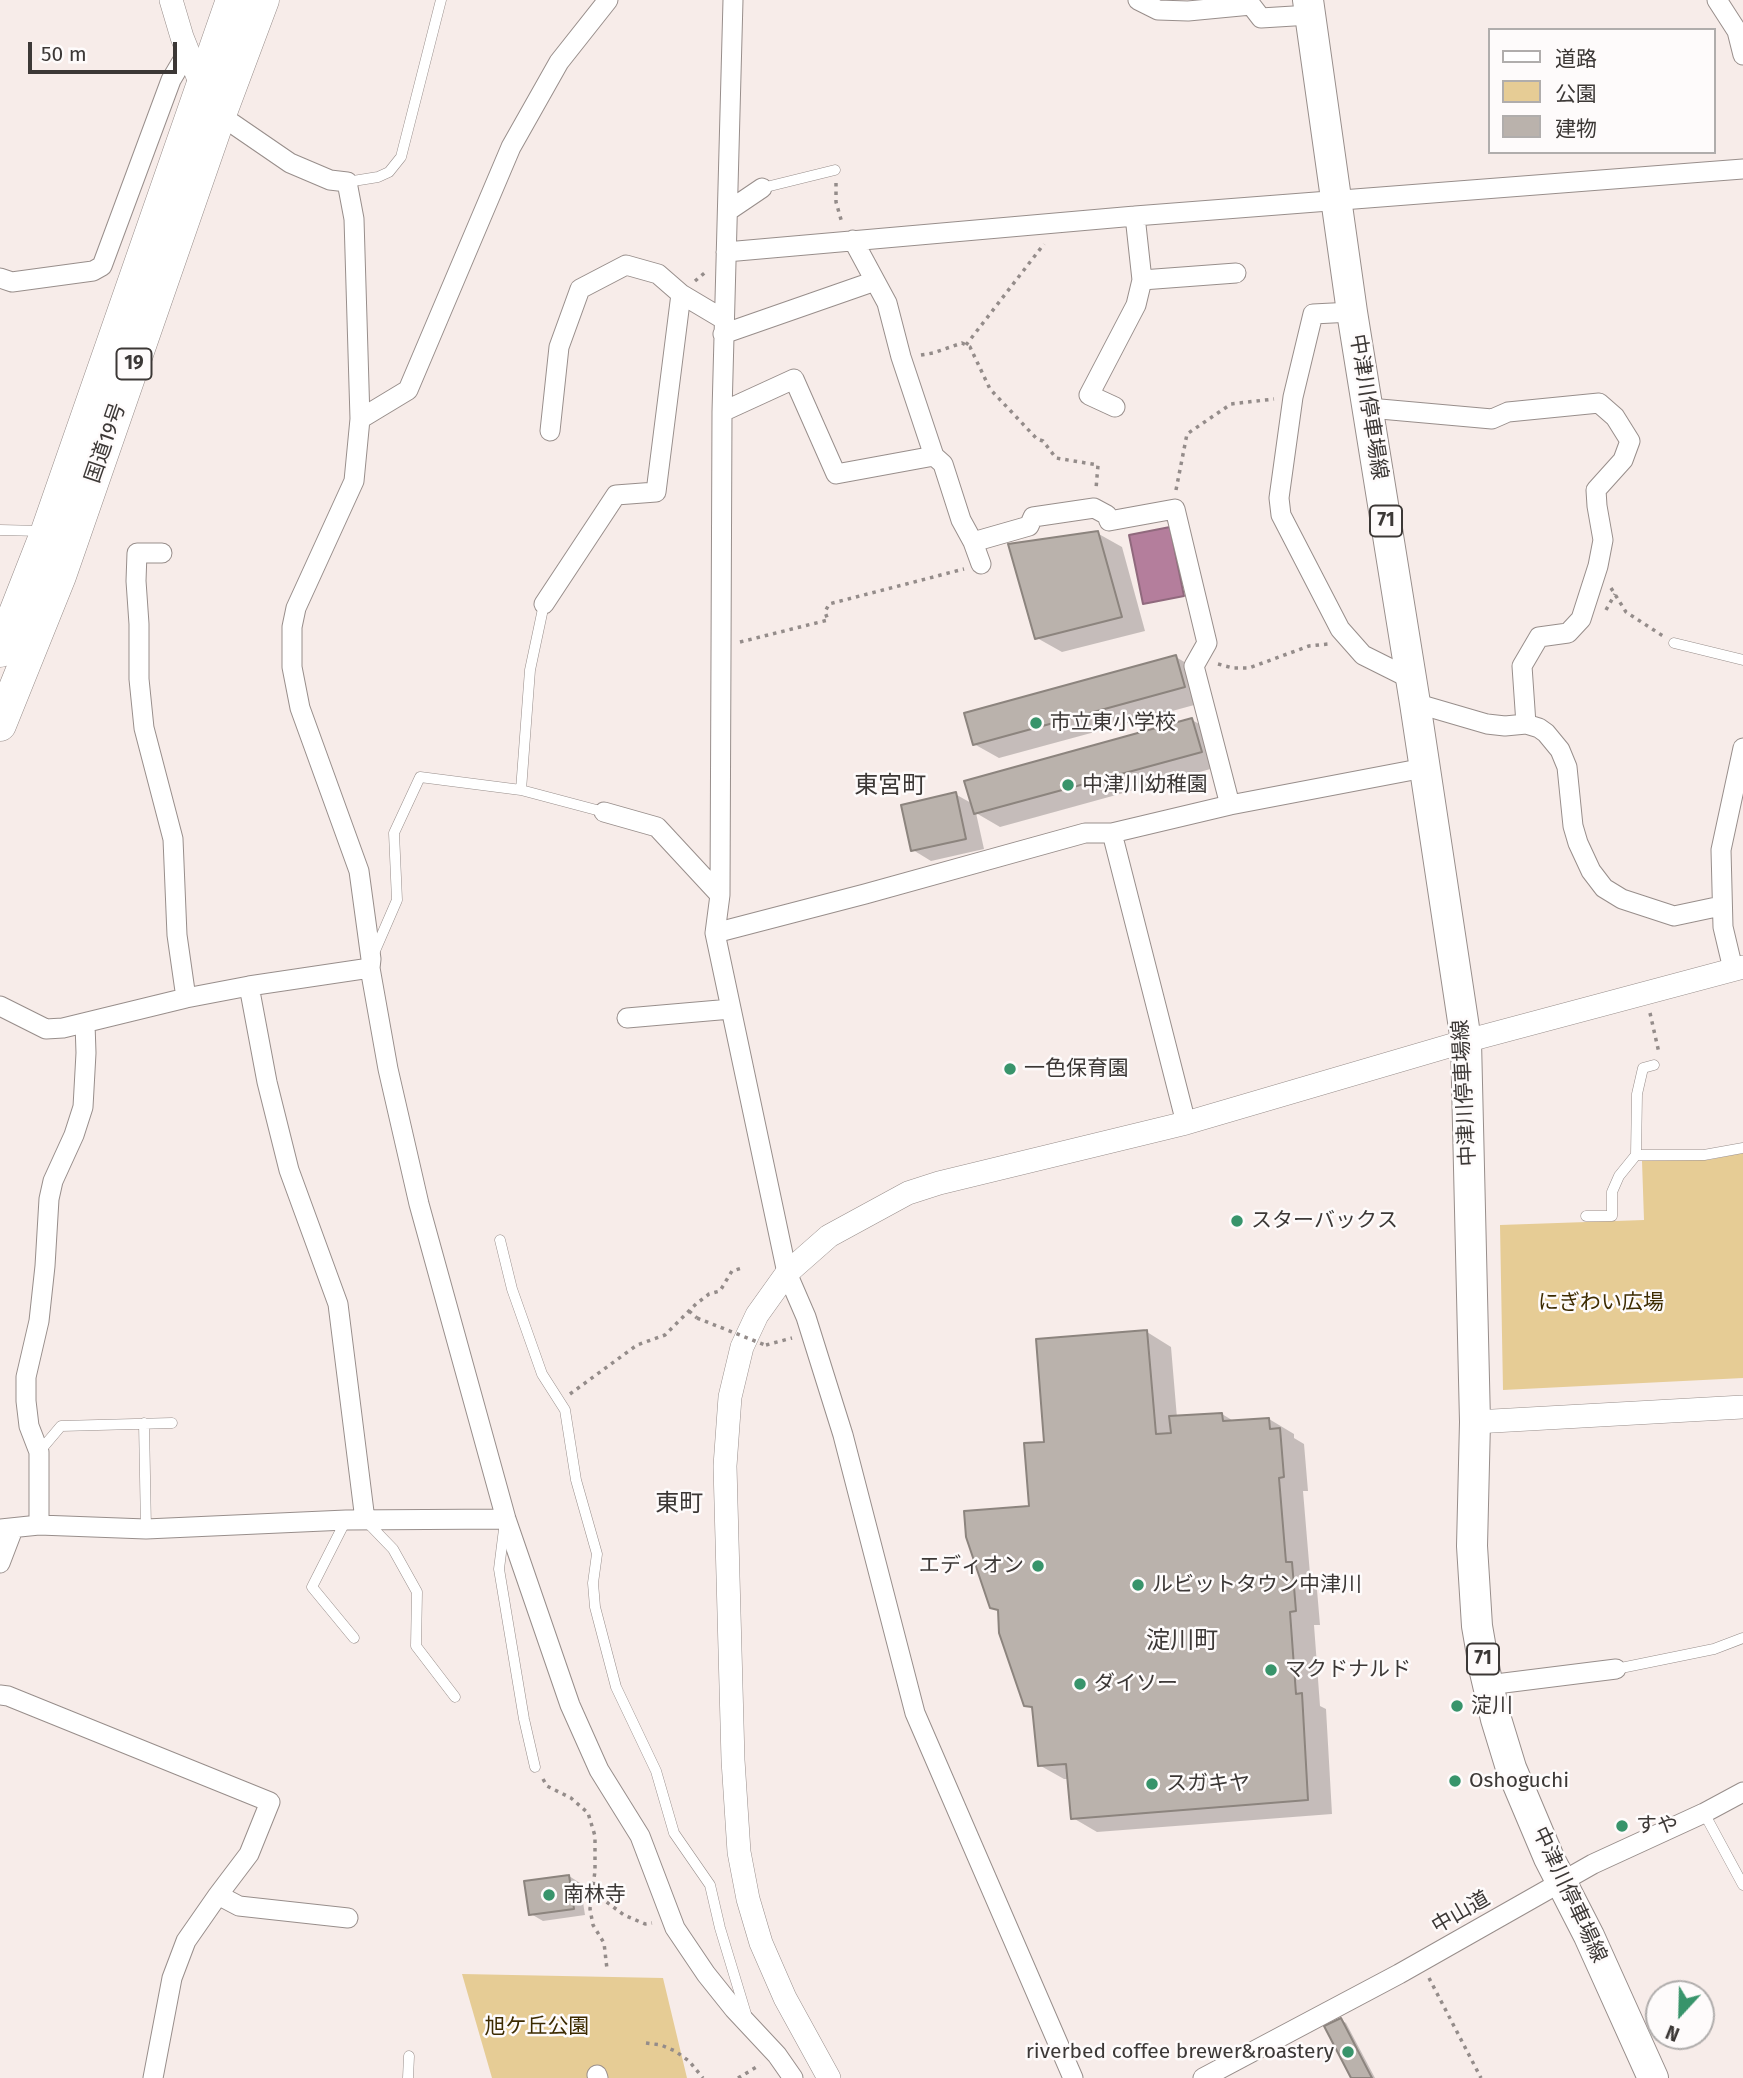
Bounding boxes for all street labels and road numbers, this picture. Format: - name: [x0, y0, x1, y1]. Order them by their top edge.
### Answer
- street label: 中津川停車場線: [1344, 332, 1392, 482]
- road number: 19: [116, 348, 152, 380]
- street label: 国道19号: [81, 400, 131, 486]
- road number: 71: [1370, 506, 1402, 536]
- street label: 中津川停車場線: [1449, 1019, 1481, 1167]
- road number: 71: [1467, 1644, 1499, 1674]
- street label: 中津川停車場線: [1527, 1823, 1611, 1967]
- street label: 中山道: [1427, 1886, 1495, 1940]

